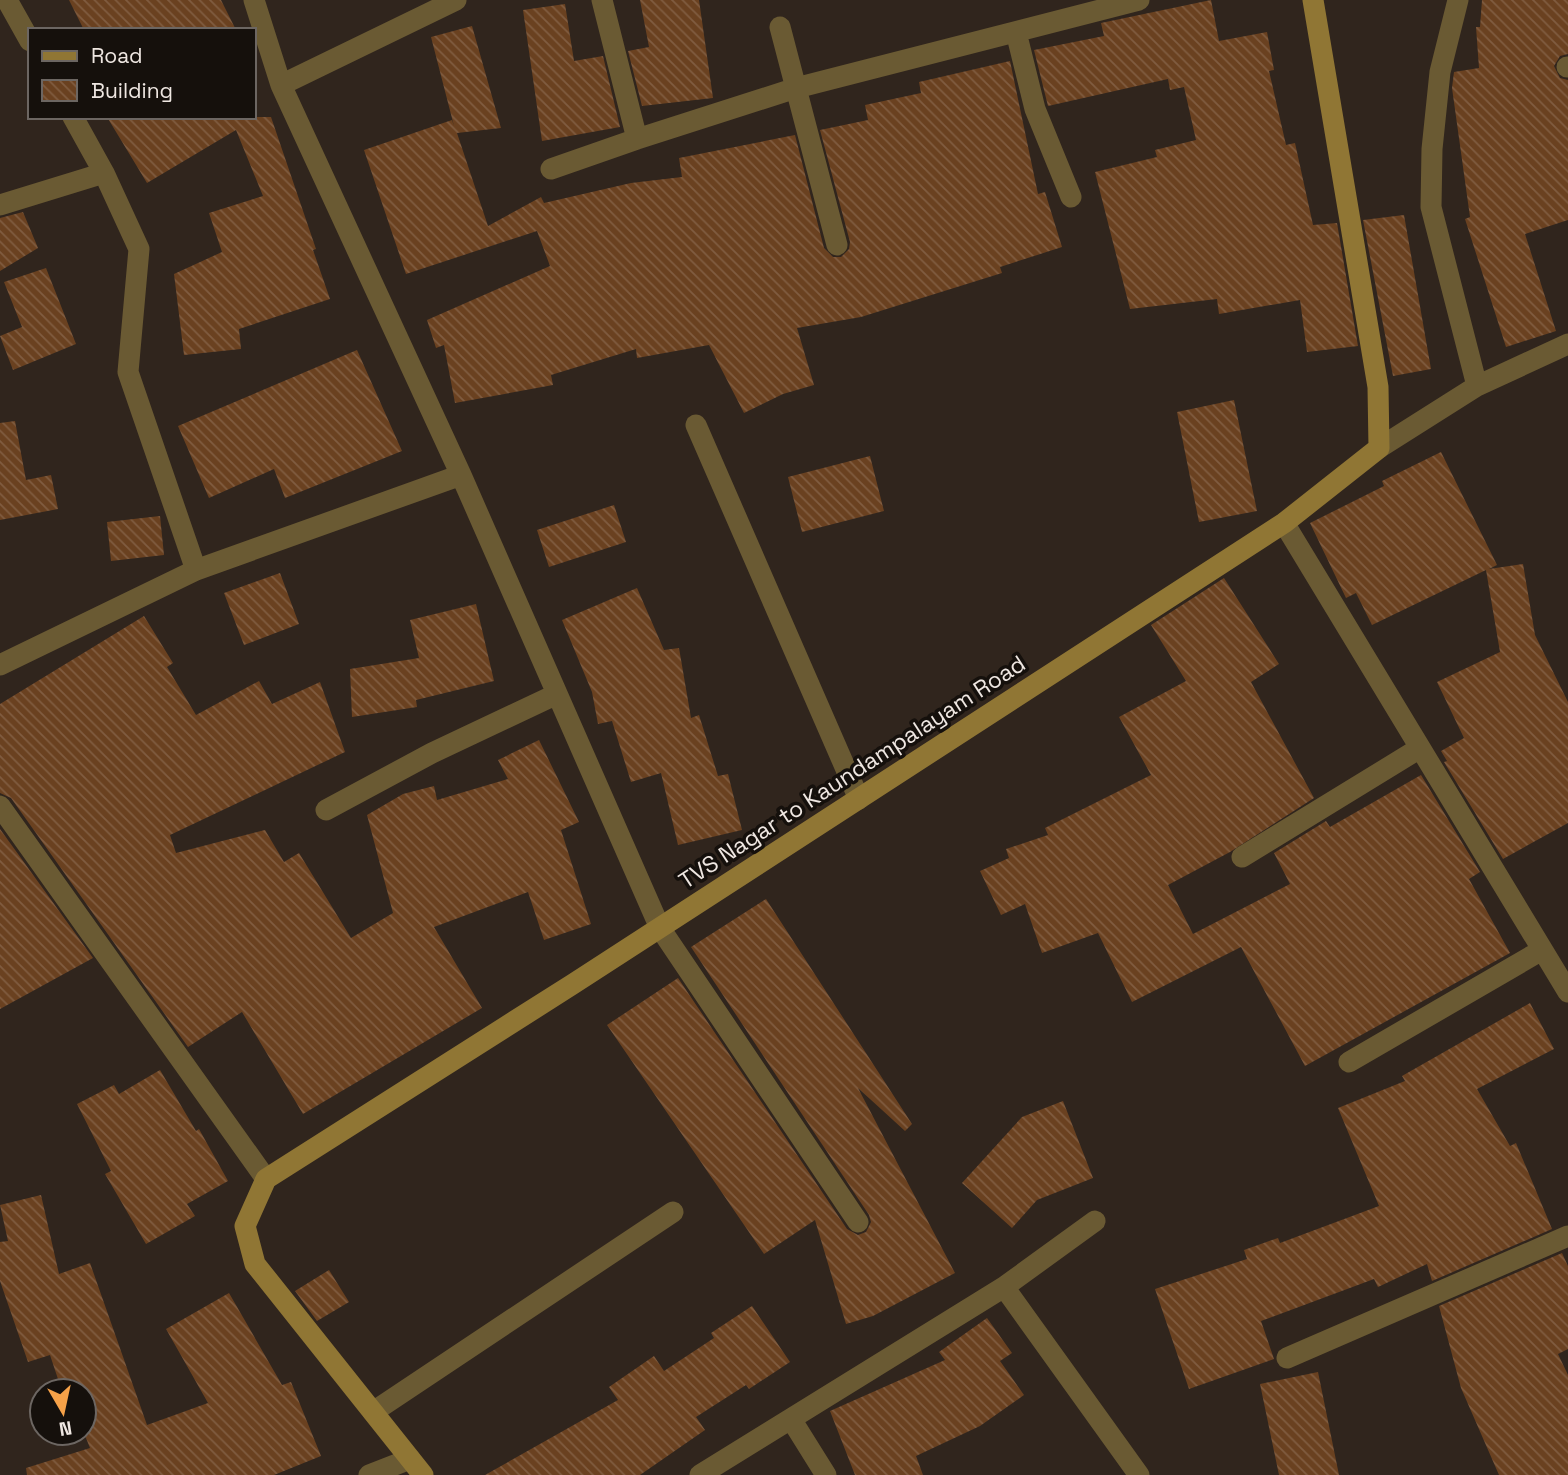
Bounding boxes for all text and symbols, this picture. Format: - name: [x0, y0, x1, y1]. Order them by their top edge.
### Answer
- legend: [28, 28, 256, 119]
- text: Road: [91, 42, 143, 69]
- text: Building: [91, 77, 173, 104]
- street label: TVS Nagar to Kaundampalayam Road: [673, 648, 1031, 896]
- north arrow: [28, 1377, 98, 1447]
- text: N: [57, 1415, 74, 1442]

